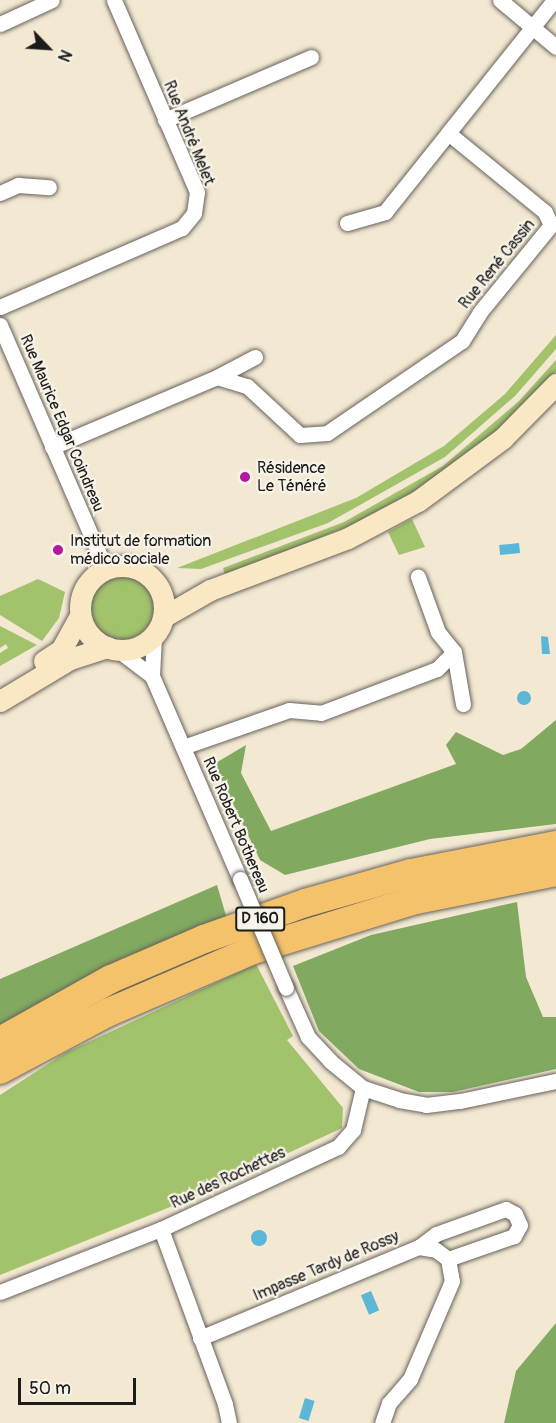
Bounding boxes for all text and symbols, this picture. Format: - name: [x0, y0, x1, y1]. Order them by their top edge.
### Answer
- north arrow: [18, 18, 78, 78]
- text: N: [53, 46, 76, 65]
- street label: Rue André Melet: [159, 78, 219, 188]
- street label: Rue René Cassin: [455, 215, 539, 313]
- street label: Rue Maurice Edgar Coindreau: [16, 332, 108, 514]
- place label: Résidence Le Ténéré: [257, 458, 327, 496]
- marker: Résidence Le Ténéré: [238, 470, 252, 484]
- place label: Institut de formation médico sociale: [70, 531, 211, 569]
- marker: Institut de formation médico sociale: [51, 543, 65, 557]
- street label: Rue Robert Bothereau: [199, 754, 273, 896]
- road number: D 160: [234, 907, 286, 931]
- street label: Rue des Rochettes: [168, 1143, 288, 1213]
- street label: Impasse Tardy de Rossy: [250, 1227, 402, 1305]
- scale bar: [21, 1366, 140, 1404]
- text: 50 m: [29, 1377, 71, 1400]

